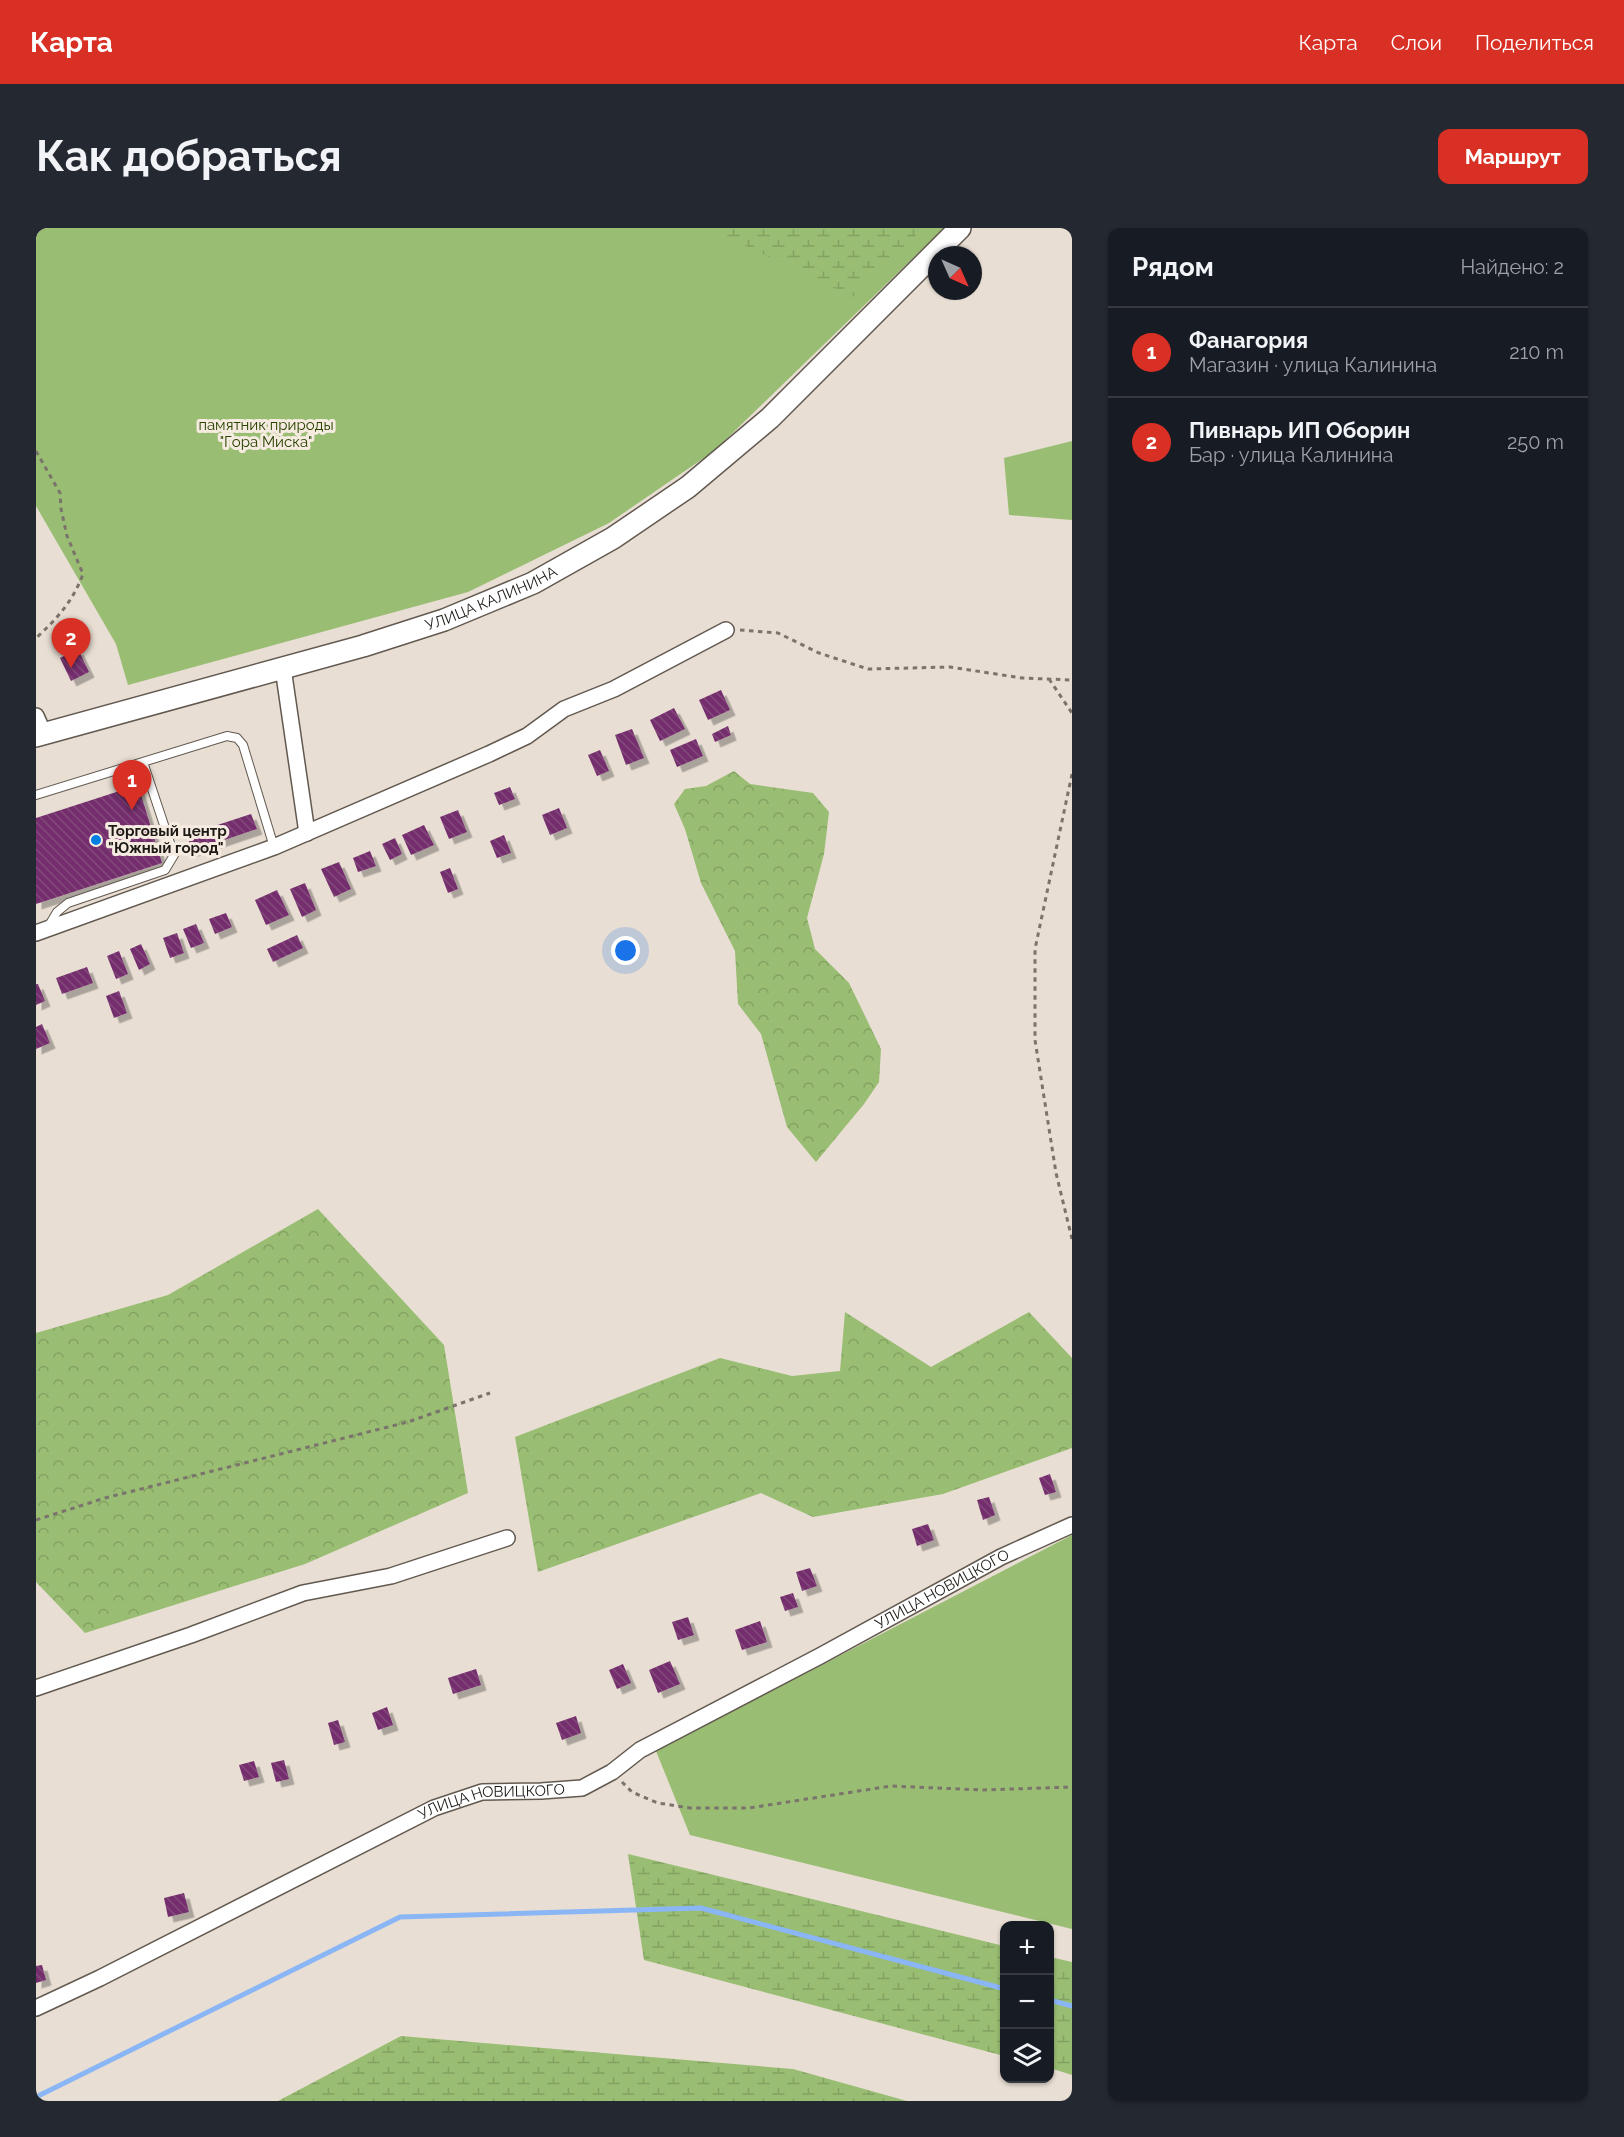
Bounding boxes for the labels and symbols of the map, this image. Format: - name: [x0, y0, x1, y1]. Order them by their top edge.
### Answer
- north arrow: [928, 246, 982, 300]
- park label: памятник природы "Гора Миска": [198, 416, 334, 451]
- street label: УЛИЦА КАЛИНИНА: [423, 562, 560, 634]
- pin: 2: [51, 618, 90, 668]
- pin: 1: [112, 760, 152, 810]
- place label: Торговый центр "Южный город": [108, 822, 227, 857]
- marker: Торговый центр "Южный город": [89, 833, 103, 847]
- your location: [611, 936, 640, 965]
- street label: УЛИЦА НОВИЦКОГО: [872, 1546, 1012, 1633]
- street label: УЛИЦА НОВИЦКОГО: [415, 1780, 566, 1823]

